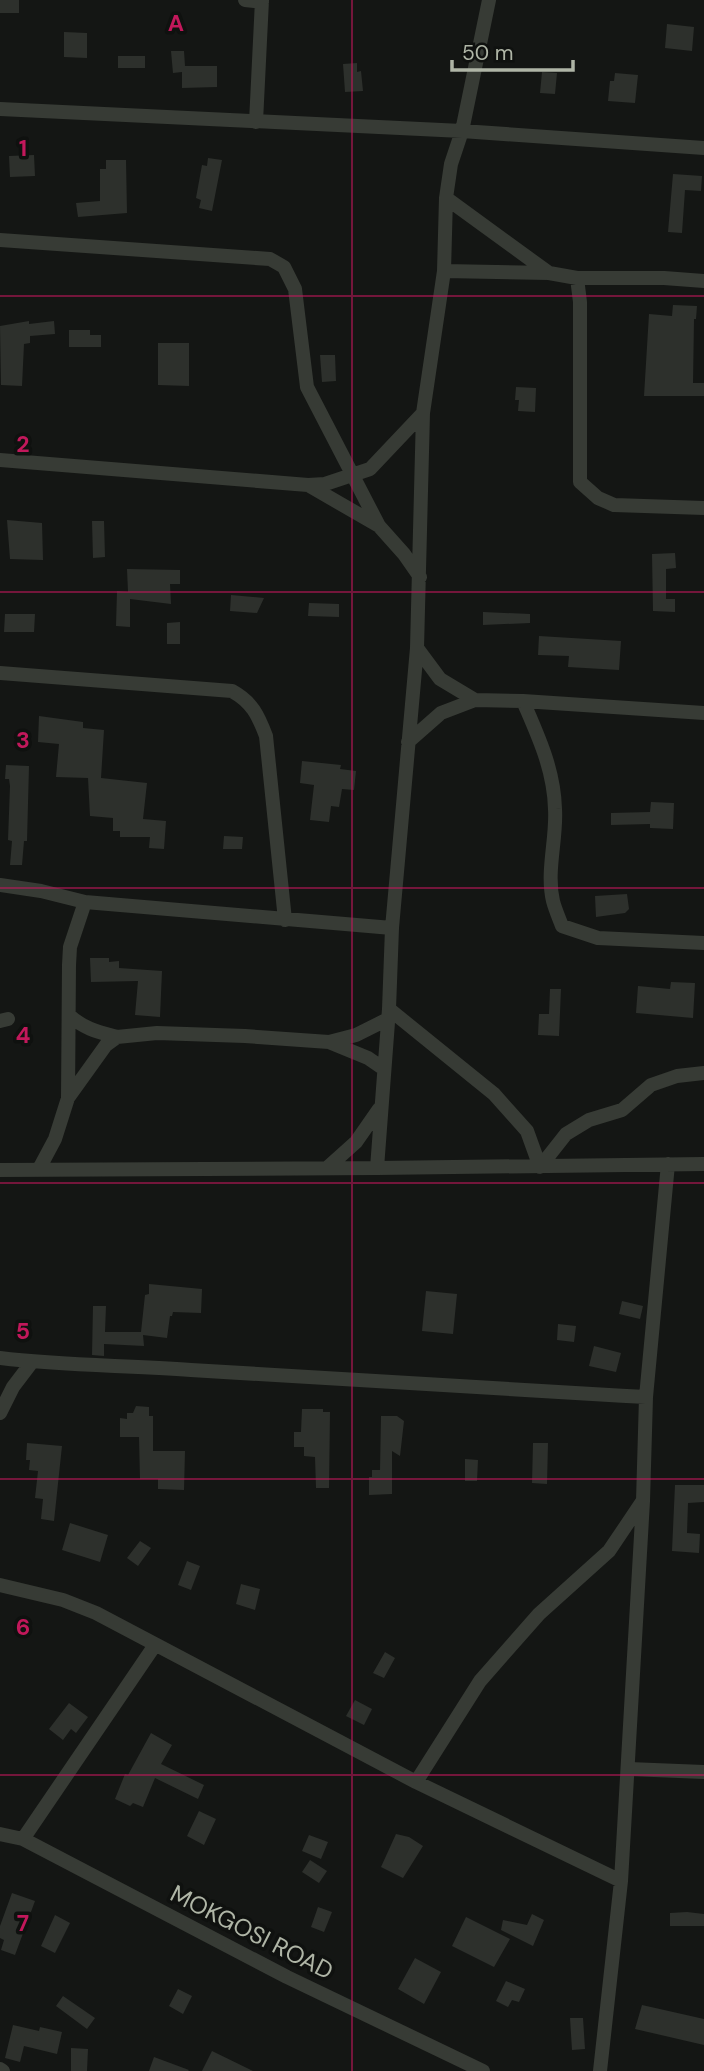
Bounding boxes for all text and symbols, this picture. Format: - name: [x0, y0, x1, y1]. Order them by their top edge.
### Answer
- text: A: [168, 8, 184, 38]
- scale bar: [452, 28, 573, 72]
- text: 50 m: [462, 39, 513, 67]
- text: 1: [19, 133, 27, 163]
- text: 2: [16, 429, 30, 459]
- text: 3: [16, 725, 30, 755]
- text: 4: [16, 1020, 31, 1050]
- text: 5: [16, 1316, 30, 1346]
- text: 6: [16, 1612, 30, 1642]
- street label: MOKGOSI ROAD: [165, 1878, 339, 1986]
- text: 7: [17, 1908, 29, 1938]

